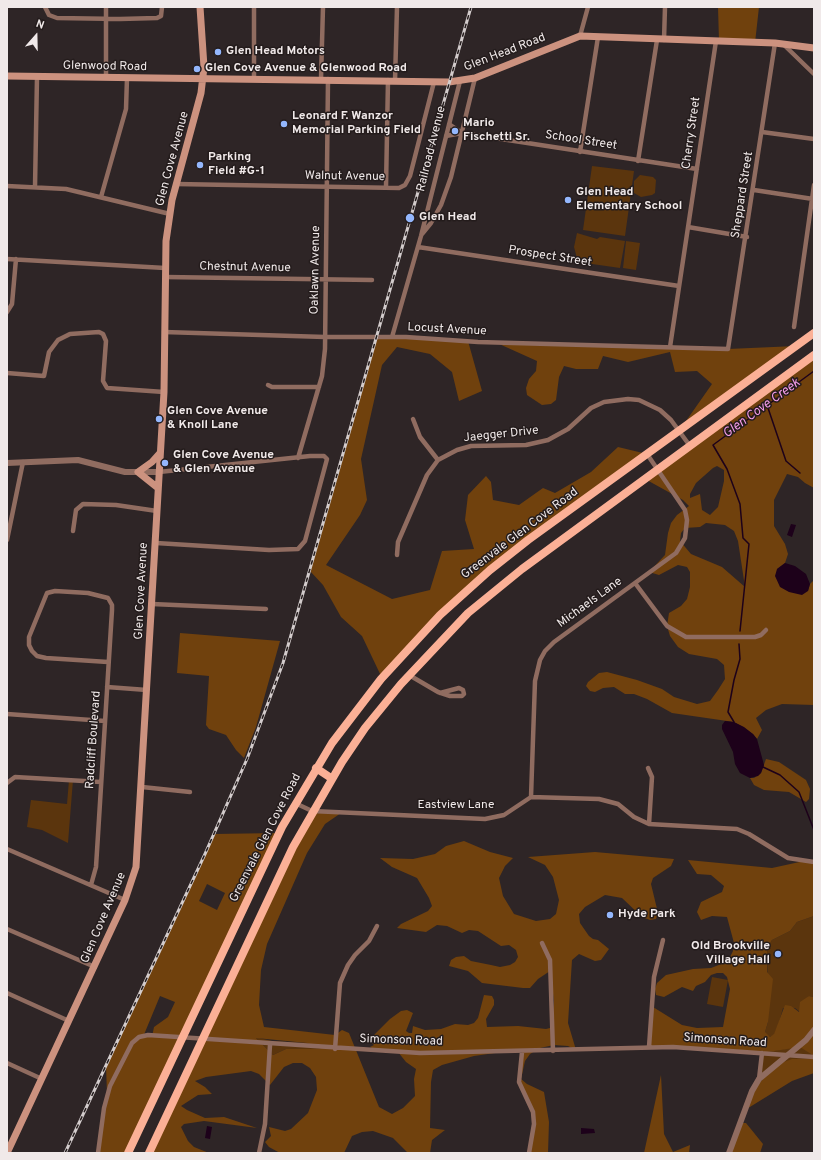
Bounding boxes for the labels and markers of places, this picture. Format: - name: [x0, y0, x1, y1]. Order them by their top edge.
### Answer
- place label: Glen Head Motors: [226, 45, 325, 59]
- marker: Glen Head Motors: [213, 47, 223, 57]
- place label: Glen Cove Avenue & Glenwood Road: [205, 62, 407, 76]
- marker: Glen Cove Avenue & Glenwood Road: [192, 64, 202, 74]
- place label: Leonard F. Wanzor Memorial Parking Field: [292, 110, 421, 138]
- place label: Mario Fischetti Sr.: [463, 117, 530, 145]
- marker: Leonard F. Wanzor Memorial Parking Field: [279, 119, 289, 129]
- marker: Mario Fischetti Sr.: [450, 126, 460, 136]
- place label: Parking Field #G-1: [208, 151, 265, 179]
- marker: Parking Field #G-1: [195, 160, 205, 170]
- place label: Glen Head Elementary School: [576, 186, 682, 214]
- marker: Glen Head Elementary School: [563, 195, 573, 205]
- place label: Glen Head: [419, 211, 476, 225]
- marker: Glen Head: [404, 212, 416, 224]
- place label: Glen Cove Avenue & Knoll Lane: [167, 405, 268, 433]
- marker: Glen Cove Avenue & Knoll Lane: [154, 414, 164, 424]
- place label: Glen Cove Avenue & Glen Avenue: [173, 449, 274, 477]
- marker: Glen Cove Avenue & Glen Avenue: [160, 458, 170, 468]
- place label: Hyde Park: [618, 908, 676, 922]
- marker: Hyde Park: [605, 910, 615, 920]
- place label: Old Brookville Village Hall: [691, 940, 770, 968]
- marker: Old Brookville Village Hall: [773, 949, 783, 959]

